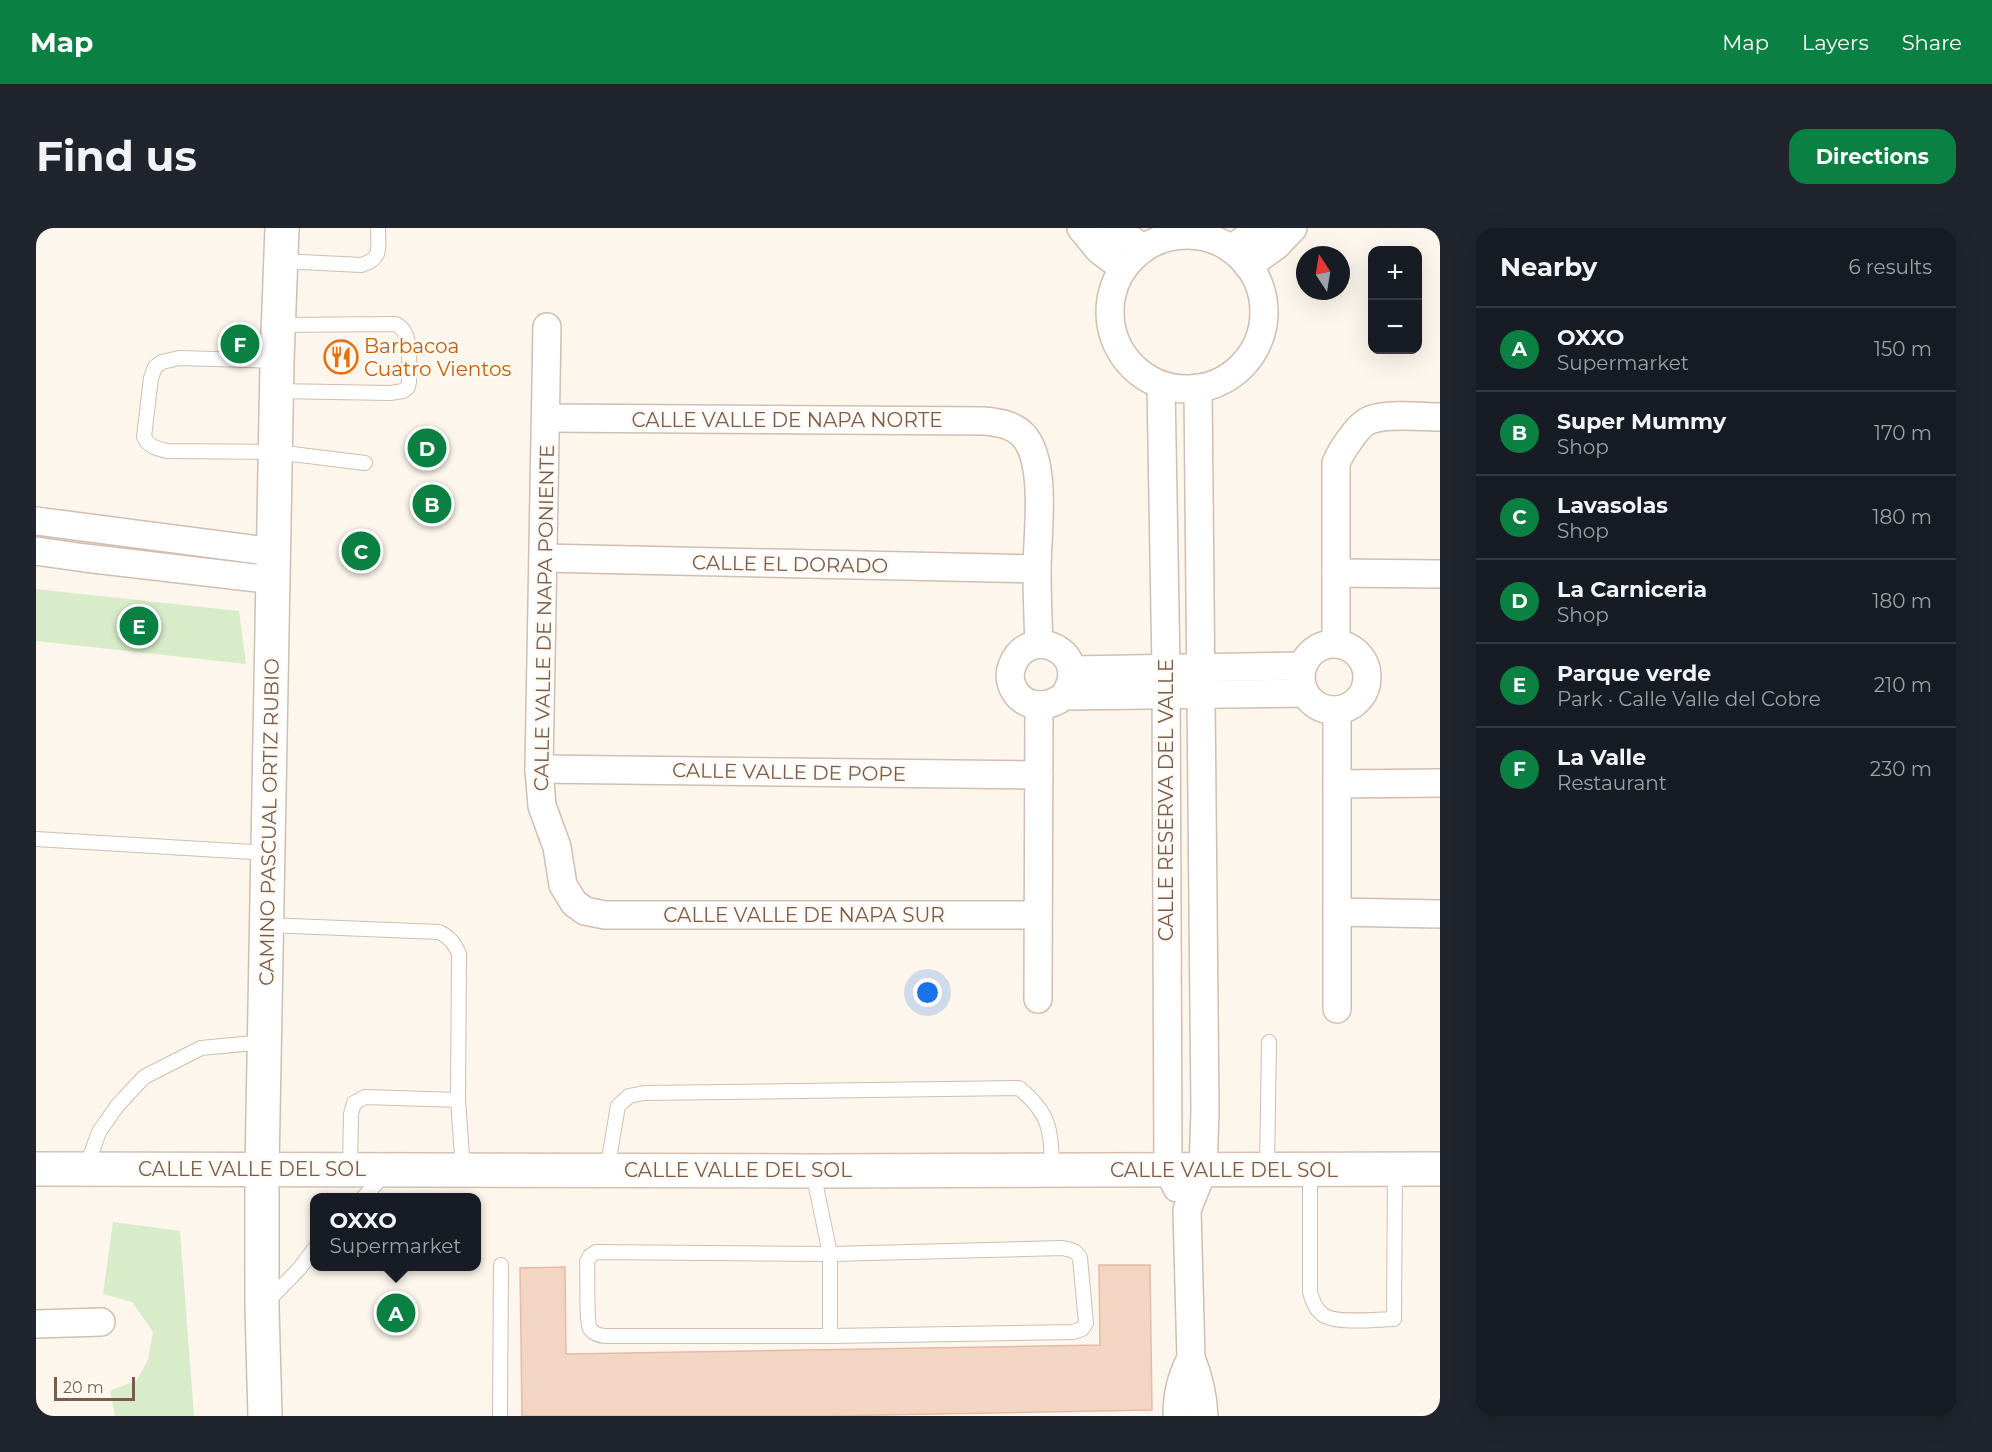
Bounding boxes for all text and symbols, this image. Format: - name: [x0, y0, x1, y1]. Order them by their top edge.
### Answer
- text: Map: [30, 25, 93, 59]
- text: Map: [1722, 30, 1769, 55]
- text: Layers: [1802, 30, 1869, 55]
- text: Share: [1902, 30, 1962, 55]
- button: Directions: [1789, 129, 1956, 184]
- text: Find us: [36, 130, 197, 182]
- north arrow: [1296, 246, 1350, 300]
- map controls: [1368, 246, 1422, 354]
- button: +: [1368, 246, 1422, 300]
- text: Nearby: [1500, 251, 1597, 283]
- text: 6 results: [1848, 255, 1932, 279]
- button: −: [1368, 300, 1422, 354]
- pin: F: [220, 322, 260, 366]
- text: OXXO: [1557, 324, 1624, 351]
- place label: Barbacoa Cuatro Vientos: [364, 334, 512, 381]
- text: A: [1512, 337, 1527, 361]
- text: 150 m: [1874, 337, 1932, 361]
- restaurant icon: Barbacoa Cuatro Vientos: [323, 339, 359, 375]
- text: Supermarket: [1557, 351, 1689, 375]
- street label: CALLE VALLE DE NAPA NORTE: [631, 408, 943, 432]
- text: Super Mummy: [1557, 408, 1726, 435]
- text: B: [1512, 421, 1527, 445]
- text: 170 m: [1874, 421, 1932, 445]
- pin: D: [408, 426, 446, 470]
- text: Shop: [1557, 435, 1609, 459]
- street label: CALLE VALLE DE NAPA PONIENTE: [529, 444, 559, 792]
- pin: B: [412, 482, 452, 526]
- text: Lavasolas: [1557, 492, 1668, 519]
- text: C: [1512, 505, 1527, 529]
- text: 180 m: [1872, 505, 1932, 529]
- text: Shop: [1557, 519, 1609, 543]
- pin: C: [342, 528, 380, 574]
- street label: CALLE EL DORADO: [692, 550, 888, 578]
- text: La Carniceria: [1557, 576, 1707, 603]
- text: D: [1511, 589, 1528, 613]
- text: 180 m: [1872, 589, 1932, 613]
- text: Shop: [1557, 603, 1609, 627]
- pin: E: [120, 604, 158, 648]
- street label: CAMINO PASCUAL ORTIZ RUBIO: [254, 658, 284, 986]
- street label: CALLE RESERVA DEL VALLE: [1154, 659, 1178, 941]
- text: Parque verde: [1557, 660, 1711, 687]
- text: E: [1513, 673, 1526, 697]
- text: 210 m: [1874, 673, 1932, 697]
- text: Park · Calle Valle del Cobre: [1557, 687, 1821, 711]
- text: La Valle: [1557, 744, 1646, 771]
- text: F: [1513, 757, 1526, 781]
- text: 230 m: [1870, 757, 1932, 781]
- street label: CALLE VALLE DE POPE: [672, 758, 906, 786]
- text: Restaurant: [1557, 771, 1667, 795]
- street label: CALLE VALLE DE NAPA SUR: [663, 903, 945, 927]
- your location: [913, 978, 942, 1007]
- street label: CALLE VALLE DEL SOL: [138, 1157, 366, 1181]
- street label: CALLE VALLE DEL SOL: [624, 1158, 852, 1182]
- street label: CALLE VALLE DEL SOL: [1110, 1158, 1338, 1182]
- popup: [310, 1193, 481, 1271]
- text: OXXO: [330, 1207, 397, 1234]
- text: Supermarket: [330, 1234, 461, 1258]
- pin: A: [376, 1290, 416, 1336]
- scale bar: [54, 1374, 135, 1402]
- text: 20 m: [63, 1378, 104, 1397]

